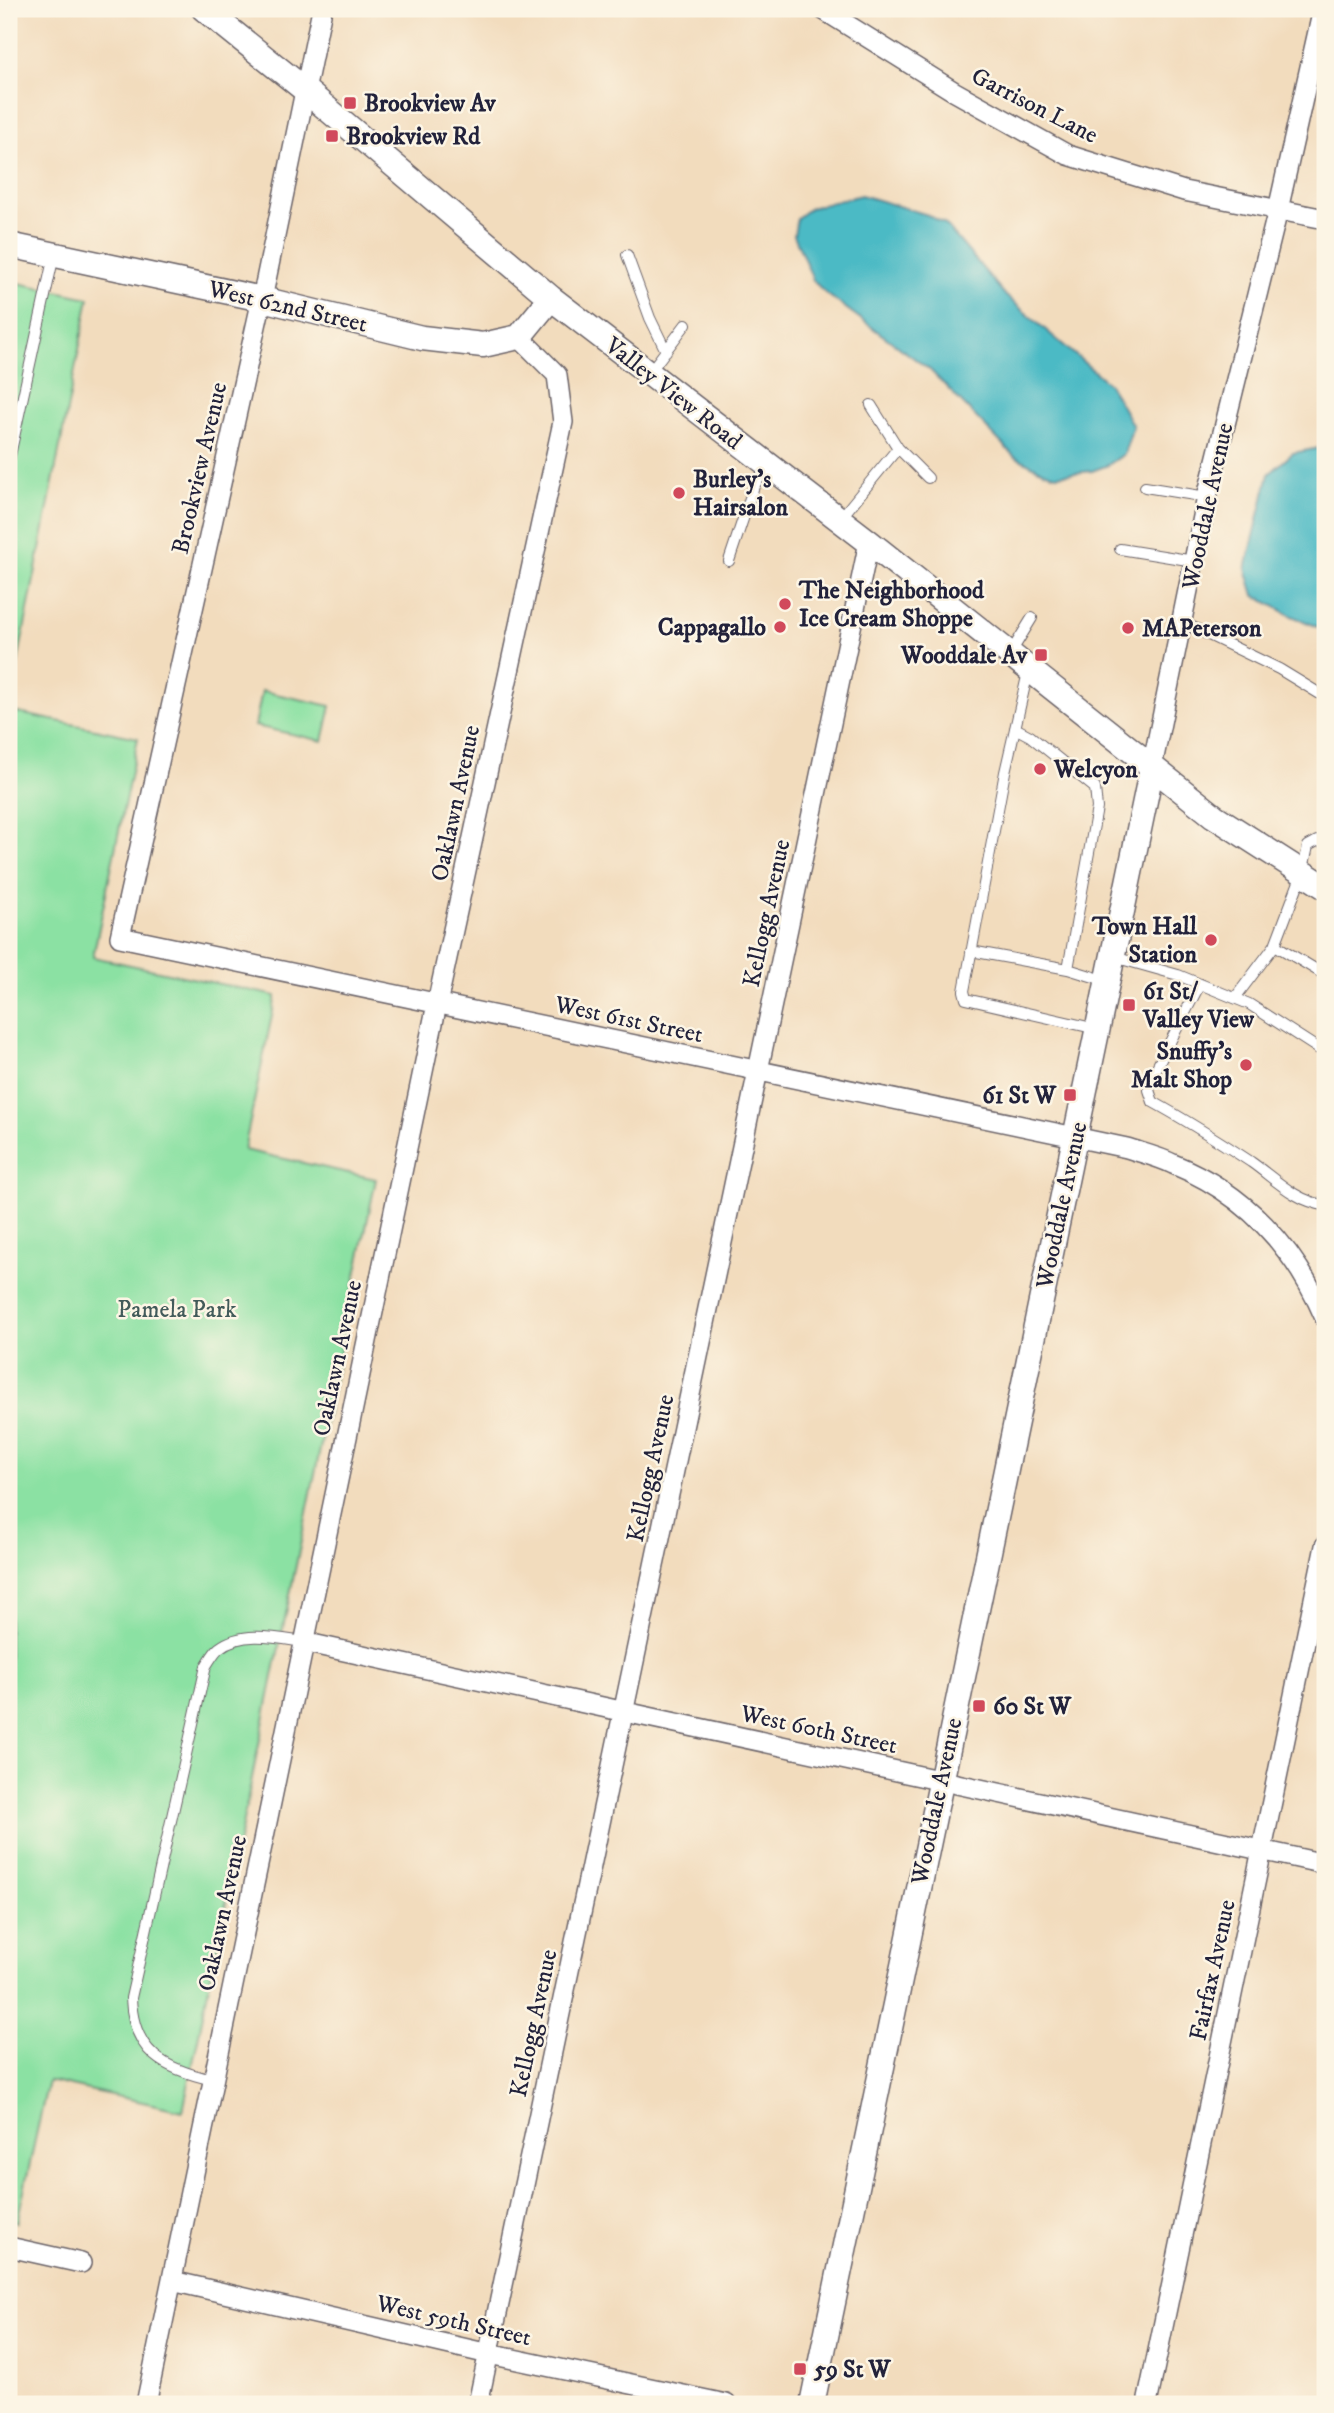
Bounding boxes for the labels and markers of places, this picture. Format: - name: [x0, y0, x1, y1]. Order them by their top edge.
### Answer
- place label: Brookview Av: [364, 89, 497, 119]
- marker: Brookview Av: [342, 95, 358, 111]
- place label: Brookview Rd: [346, 122, 481, 152]
- marker: Brookview Rd: [324, 128, 340, 144]
- place label: Burley's Hairsalon: [693, 465, 788, 523]
- marker: Burley's Hairsalon: [671, 485, 687, 501]
- place label: The Neighborhood Ice Cream Shoppe: [798, 576, 985, 634]
- marker: The Neighborhood Ice Cream Shoppe: [777, 596, 793, 612]
- place label: Cappagallo: [658, 613, 766, 643]
- place label: MAPeterson: [1142, 614, 1262, 644]
- marker: Cappagallo: [772, 619, 788, 635]
- marker: MAPeterson: [1120, 620, 1136, 636]
- place label: Wooddale Av: [900, 641, 1028, 671]
- marker: Wooddale Av: [1033, 647, 1049, 663]
- place label: Welcyon: [1053, 755, 1138, 785]
- marker: Welcyon: [1032, 761, 1048, 777]
- place label: Town Hall Station: [1091, 912, 1198, 970]
- marker: Town Hall Station: [1203, 932, 1219, 948]
- place label: 61 St/ Valley View: [1142, 977, 1255, 1035]
- marker: 61 St/ Valley View: [1121, 997, 1137, 1013]
- place label: Snuffy's Malt Shop: [1131, 1037, 1232, 1095]
- marker: Snuffy's Malt Shop: [1238, 1057, 1254, 1073]
- place label: 61 St W: [982, 1081, 1057, 1111]
- marker: 61 St W: [1062, 1087, 1078, 1103]
- place label: 60 St W: [993, 1692, 1072, 1722]
- marker: 60 St W: [971, 1698, 987, 1714]
- place label: 59 St W: [813, 2355, 891, 2385]
- marker: 59 St W: [792, 2361, 808, 2377]

